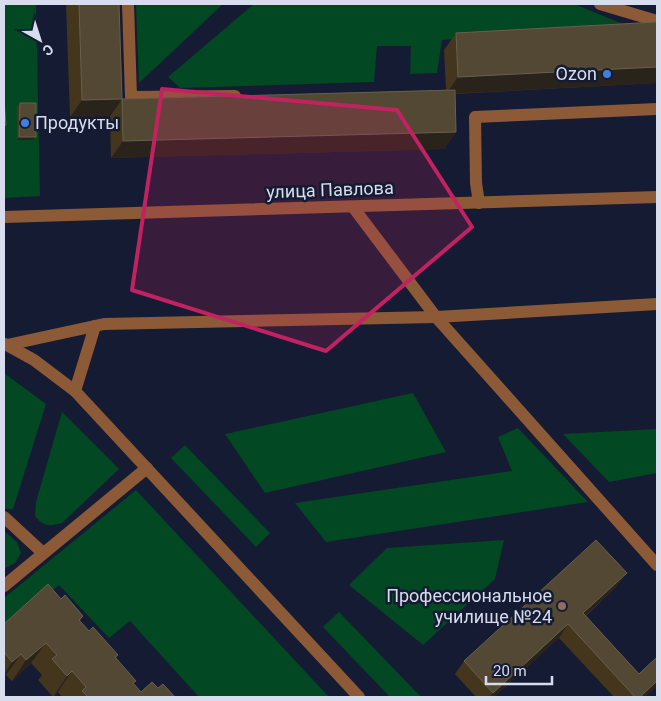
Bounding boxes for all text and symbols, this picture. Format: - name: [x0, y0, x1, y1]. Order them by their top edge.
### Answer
- north arrow: [15, 15, 65, 65]
- text: С: [40, 41, 57, 59]
- place label: Ozon: [556, 63, 597, 84]
- marker: Ozon: [601, 68, 613, 80]
- place label: Продукты: [35, 112, 119, 133]
- marker: Продукты: [19, 117, 31, 129]
- street label: улица Павлова: [266, 177, 394, 202]
- place label: Профессиональное училище №24: [386, 585, 552, 627]
- marker: Профессиональное училище №24: [556, 600, 568, 612]
- scale bar: [486, 654, 552, 686]
- text: 20 m: [493, 662, 527, 680]

